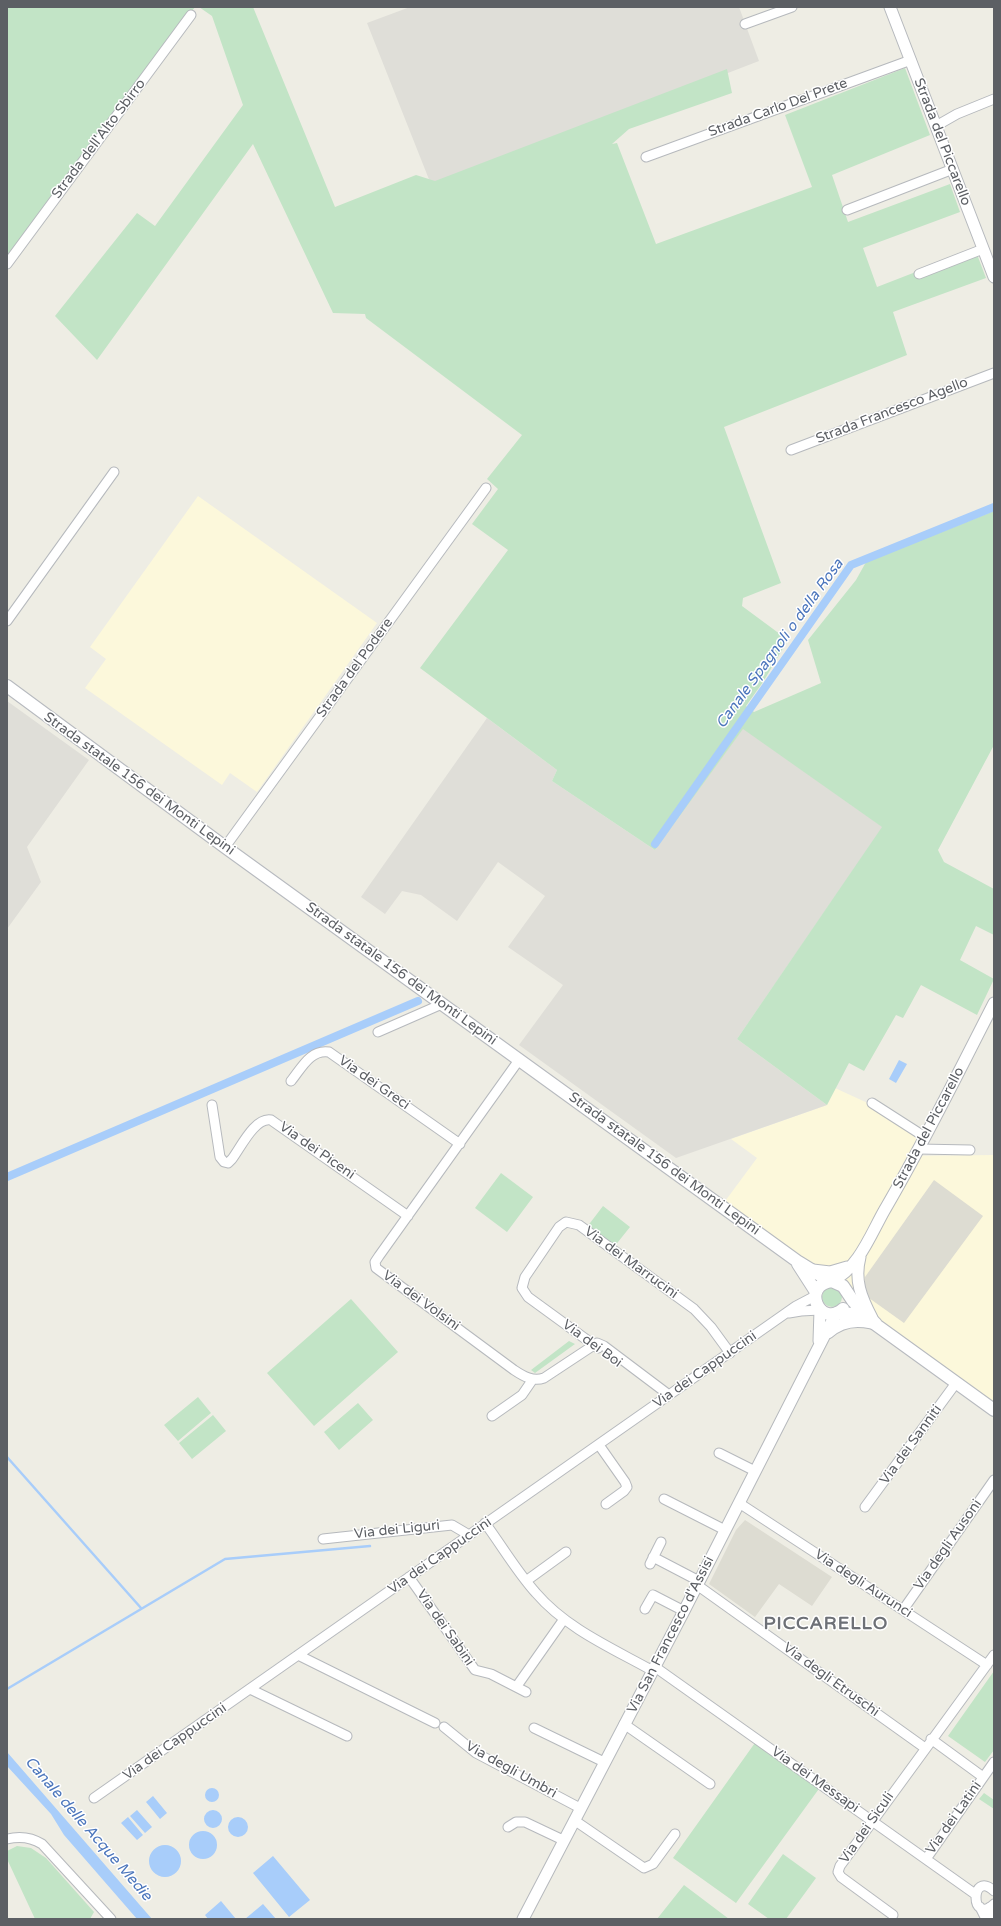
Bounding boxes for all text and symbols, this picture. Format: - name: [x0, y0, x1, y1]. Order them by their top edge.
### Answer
- street label: Strada Carlo Del Prete: [706, 75, 850, 141]
- street label: Strada dell'Alto Sbirro: [49, 76, 149, 202]
- street label: Strada del Piccarello: [910, 76, 974, 208]
- street label: Strada Francesco Agello: [814, 374, 970, 448]
- water label: Canale Spagnoli o della Rosa: [713, 556, 847, 732]
- street label: Strada del Podere: [313, 615, 397, 721]
- street label: Strada statale 156 dei Monti Lepini: [40, 709, 238, 859]
- street label: Strada statale 156 dei Monti Lepini: [302, 899, 500, 1049]
- street label: Via dei Greci: [335, 1052, 413, 1114]
- street label: Strada del Piccarello: [890, 1064, 968, 1192]
- street label: Strada statale 156 dei Monti Lepini: [565, 1089, 763, 1239]
- street label: Via dei Piceni: [276, 1119, 358, 1183]
- street label: Via dei Marrucini: [581, 1223, 681, 1303]
- street label: Via dei Volsini: [379, 1267, 463, 1335]
- street label: Via dei Boi: [559, 1317, 625, 1371]
- street label: Via dei Cappuccini: [650, 1328, 760, 1412]
- street label: Via dei Sanniti: [876, 1402, 946, 1488]
- street label: Via degli Ausoni: [910, 1496, 986, 1594]
- street label: Via dei Cappuccini: [385, 1514, 495, 1598]
- street label: Via dei Liguri: [353, 1517, 441, 1543]
- street label: Via degli Aurunci: [811, 1546, 915, 1622]
- street label: Via San Francesco d'Assisi: [624, 1554, 718, 1716]
- street label: Via dei Sabini: [413, 1587, 477, 1669]
- district label: PICCARELLO: [764, 1613, 888, 1635]
- street label: Via degli Etruschi: [780, 1639, 882, 1721]
- street label: Via dei Cappuccini: [120, 1700, 230, 1784]
- street label: Via degli Umbri: [462, 1738, 560, 1802]
- street label: Via dei Messapi: [768, 1743, 862, 1817]
- water label: Canale delle Acque Medie: [21, 1753, 155, 1905]
- street label: Via dei Latini: [923, 1778, 985, 1858]
- street label: Via dei Siculi: [836, 1789, 898, 1867]

